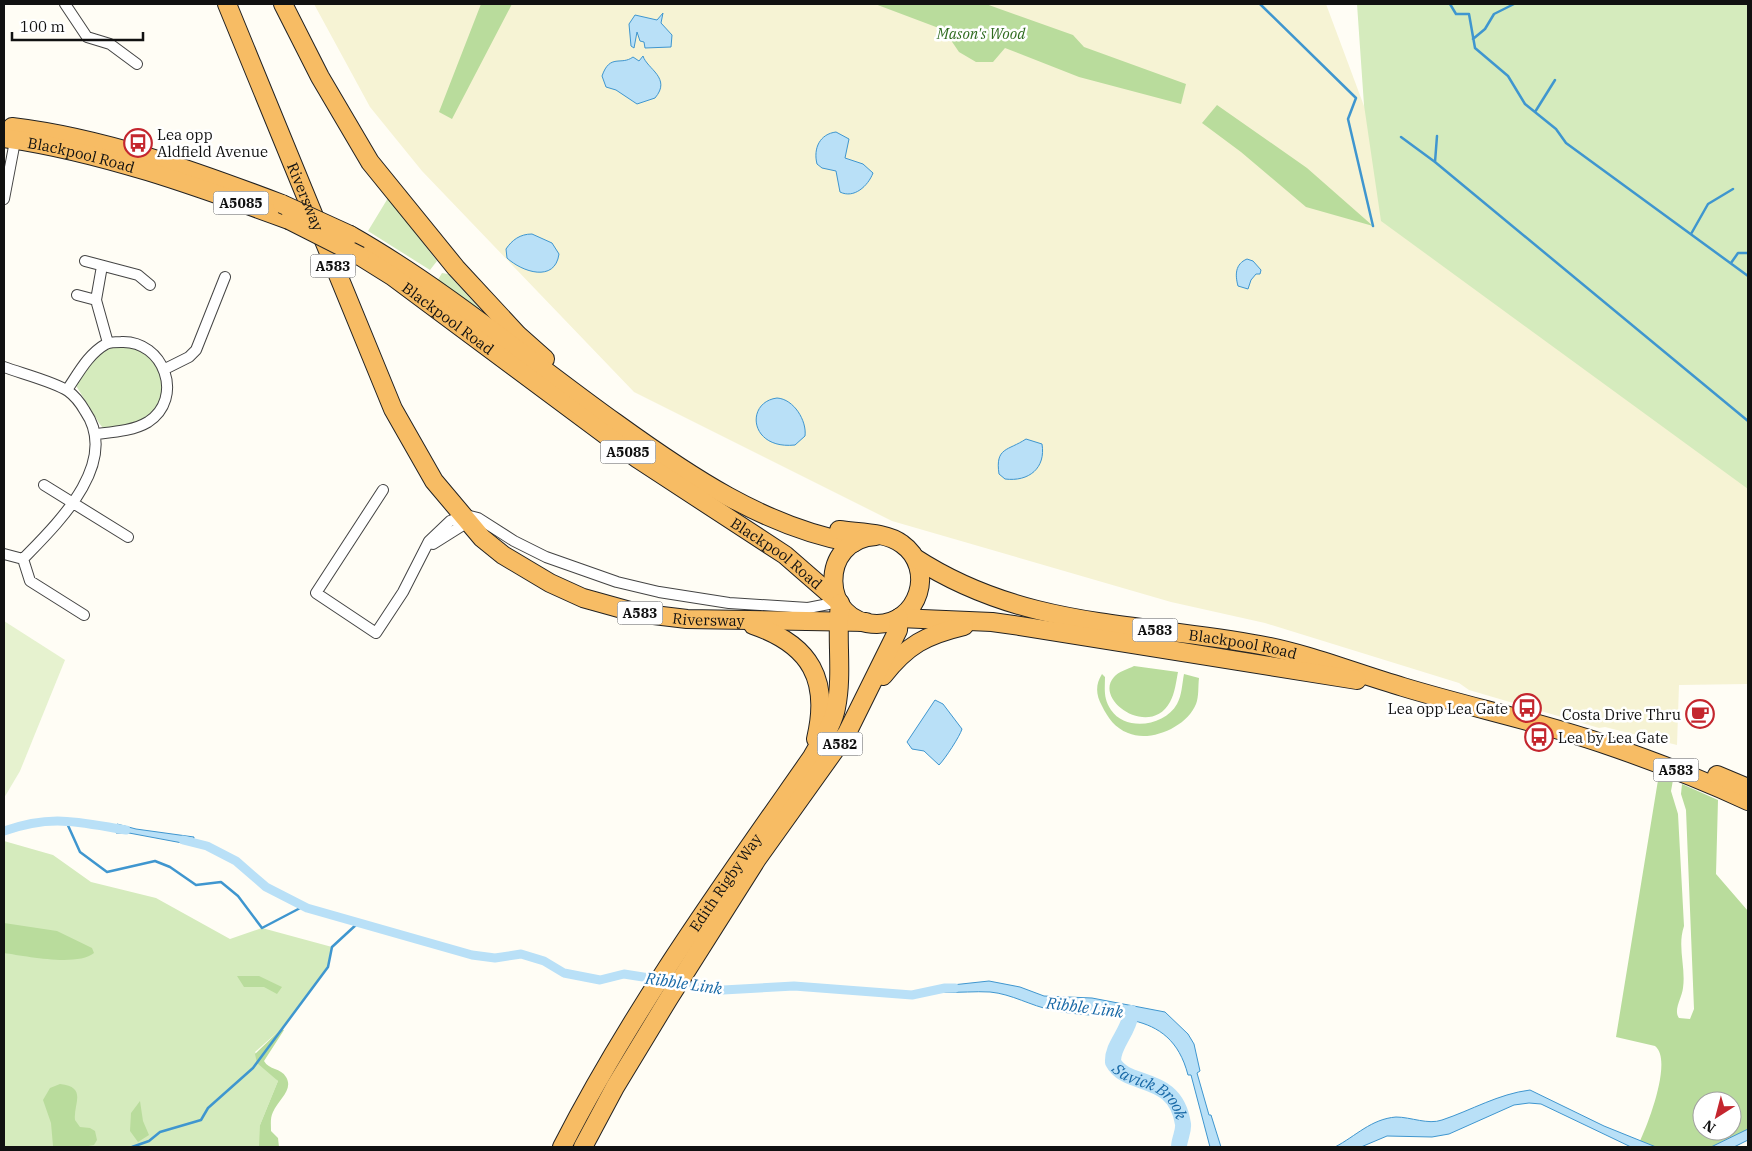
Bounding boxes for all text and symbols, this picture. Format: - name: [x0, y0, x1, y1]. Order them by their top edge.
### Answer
- scale bar: [12, 10, 144, 42]
- text: 100 m: [20, 17, 65, 36]
- park label: Mason's Wood: [936, 24, 1026, 43]
- place label: Lea opp Aldfield Avenue: [157, 125, 268, 161]
- bus stop icon: Lea opp Aldfield Avenue: [123, 128, 153, 158]
- street label: Blackpool Road: [26, 132, 137, 176]
- street label: Riversway: [283, 159, 328, 233]
- road number: A5085: [214, 192, 268, 214]
- road number: A583: [310, 255, 356, 278]
- street label: Blackpool Road: [399, 278, 498, 358]
- road number: A5085: [600, 441, 656, 464]
- street label: Blackpool Road: [727, 513, 827, 593]
- road number: A583: [618, 602, 662, 624]
- street label: Riversway: [671, 608, 745, 629]
- road number: A583: [1132, 618, 1178, 642]
- street label: Blackpool Road: [1188, 625, 1299, 663]
- bus stop icon: Lea opp Lea Gate: [1512, 693, 1542, 723]
- place label: Lea opp Lea Gate: [1388, 699, 1508, 718]
- cafe icon: Costa Drive Thru: [1685, 699, 1715, 729]
- place label: Costa Drive Thru: [1562, 705, 1681, 724]
- bus stop icon: Lea by Lea Gate: [1524, 722, 1554, 752]
- place label: Lea by Lea Gate: [1558, 728, 1668, 747]
- road number: A582: [818, 732, 862, 756]
- road number: A583: [1654, 758, 1698, 782]
- street label: Edith Rigby Way: [685, 830, 765, 935]
- water label: Ribble Link: [643, 968, 724, 998]
- water label: Ribble Link: [1044, 992, 1125, 1022]
- water label: Savick Brook: [1108, 1058, 1192, 1122]
- north arrow: [1692, 1091, 1742, 1141]
- text: N: [1700, 1116, 1719, 1137]

